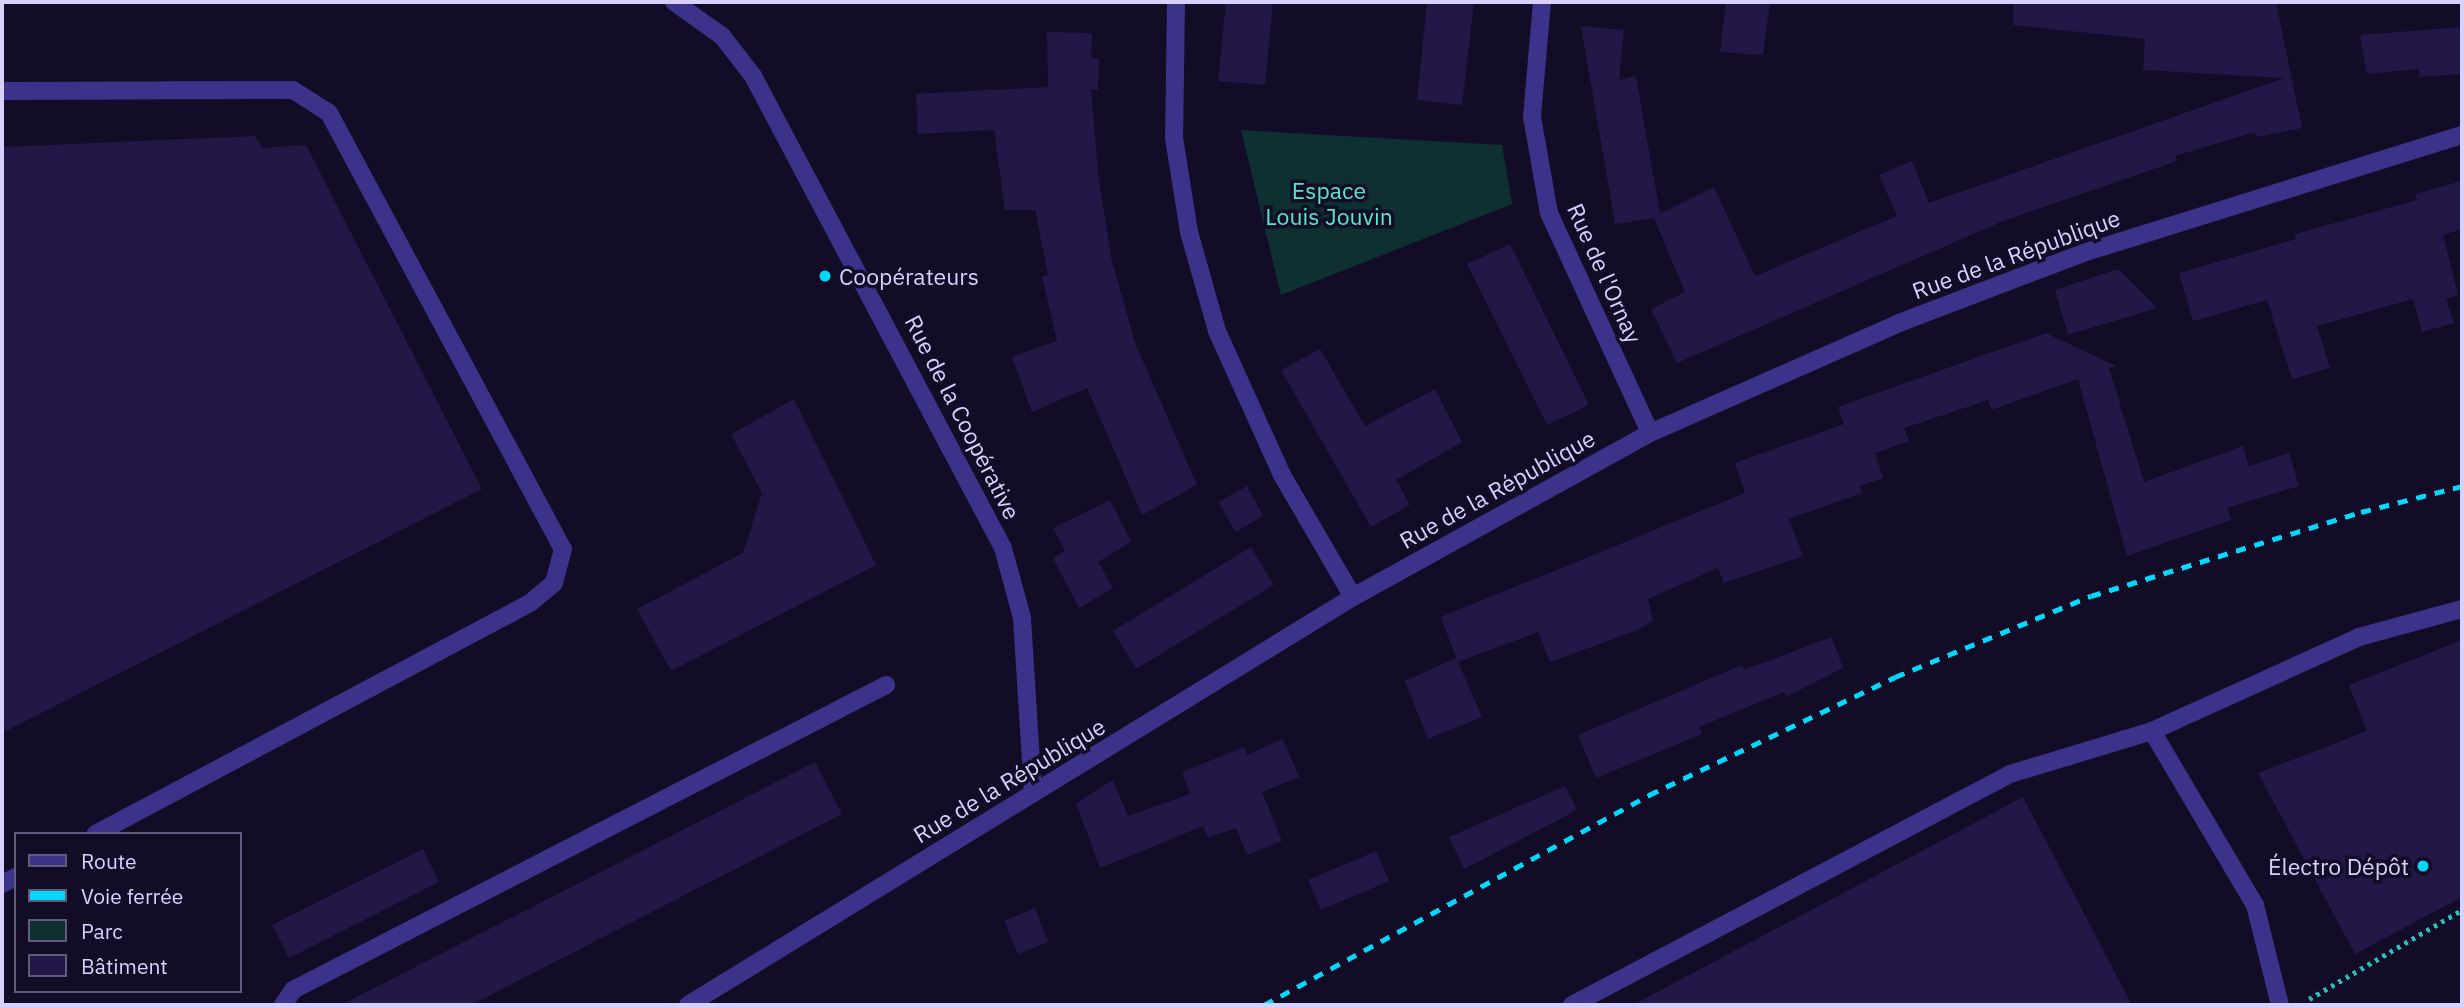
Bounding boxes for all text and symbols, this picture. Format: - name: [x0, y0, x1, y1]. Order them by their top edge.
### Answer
- park label: Espace Louis Jouvin: [1265, 176, 1393, 230]
- street label: Rue de l'Ornay: [1562, 199, 1648, 347]
- street label: Rue de la République: [1908, 204, 2124, 304]
- place label: Coopérateurs: [839, 262, 979, 290]
- marker: Coopérateurs: [817, 268, 833, 284]
- street label: Rue de la Coopérative: [900, 310, 1026, 524]
- street label: Rue de la République: [1395, 424, 1599, 554]
- street label: Rue de la République: [908, 712, 1110, 848]
- legend: [14, 832, 242, 993]
- text: Route: [81, 847, 137, 875]
- place label: Électro Dépôt: [2268, 852, 2409, 880]
- marker: Électro Dépôt: [2415, 858, 2431, 874]
- text: Voie ferrée: [81, 882, 183, 910]
- text: Parc: [81, 917, 123, 945]
- text: Bâtiment: [81, 952, 168, 980]

